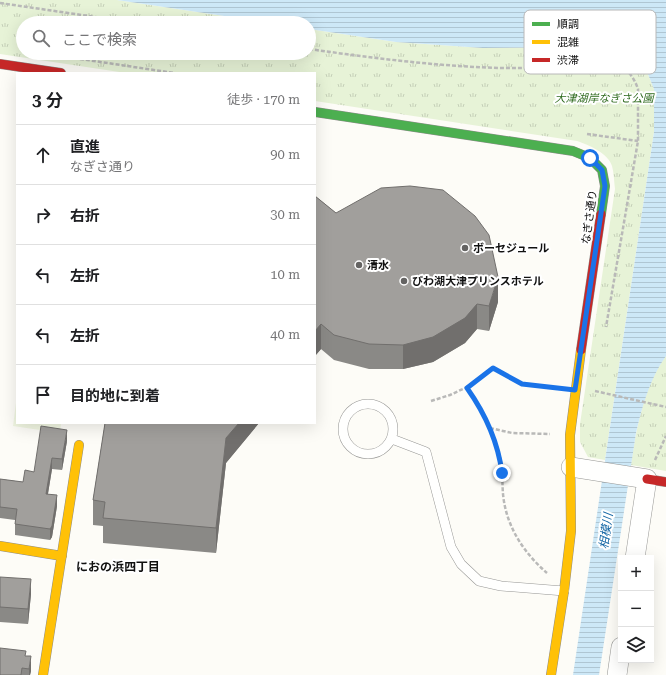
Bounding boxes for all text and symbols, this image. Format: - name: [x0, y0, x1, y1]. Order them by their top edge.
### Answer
- legend: [524, 10, 656, 74]
- search box: [16, 16, 316, 60]
- text: 順調: [557, 18, 579, 31]
- icon: search: [30, 27, 52, 49]
- text: ここで検索: [62, 31, 137, 49]
- text: 混雑: [557, 36, 579, 49]
- text: 渋滞: [557, 54, 579, 67]
- text: 3 分: [32, 90, 63, 110]
- text: 徒歩 · 170 m: [227, 92, 300, 107]
- park label: 大津湖岸なぎさ公園: [555, 92, 655, 105]
- text: 直進: [70, 138, 100, 156]
- icon: ahead: [32, 144, 54, 166]
- text: 90 m: [270, 147, 300, 162]
- route start: [581, 149, 599, 167]
- text: なぎさ通り: [70, 159, 135, 174]
- street label: なぎさ通り: [579, 189, 600, 245]
- icon: right: [32, 204, 54, 226]
- text: 右折: [70, 207, 100, 225]
- text: 30 m: [270, 207, 300, 222]
- place label: ボーセジュール: [473, 242, 549, 255]
- marker: ボーセジュール: [460, 243, 470, 253]
- place label: 清水: [367, 259, 389, 272]
- marker: 清水: [354, 260, 364, 270]
- icon: left: [32, 264, 54, 286]
- text: 左折: [70, 267, 100, 285]
- text: 10 m: [270, 267, 300, 282]
- place label: びわ湖大津プリンスホテル: [412, 275, 544, 288]
- marker: びわ湖大津プリンスホテル: [399, 276, 409, 286]
- icon: left: [32, 324, 54, 346]
- text: 左折: [70, 327, 100, 345]
- text: 40 m: [270, 327, 300, 342]
- icon: arrive: [32, 384, 54, 406]
- text: 目的地に到着: [70, 387, 160, 405]
- route end: [493, 464, 511, 482]
- water label: 相模川: [597, 510, 616, 550]
- map controls: [618, 555, 654, 663]
- button: +: [618, 555, 654, 591]
- district label: におの浜四丁目: [76, 560, 160, 574]
- button: −: [618, 591, 654, 627]
- button: layers: [618, 627, 654, 663]

